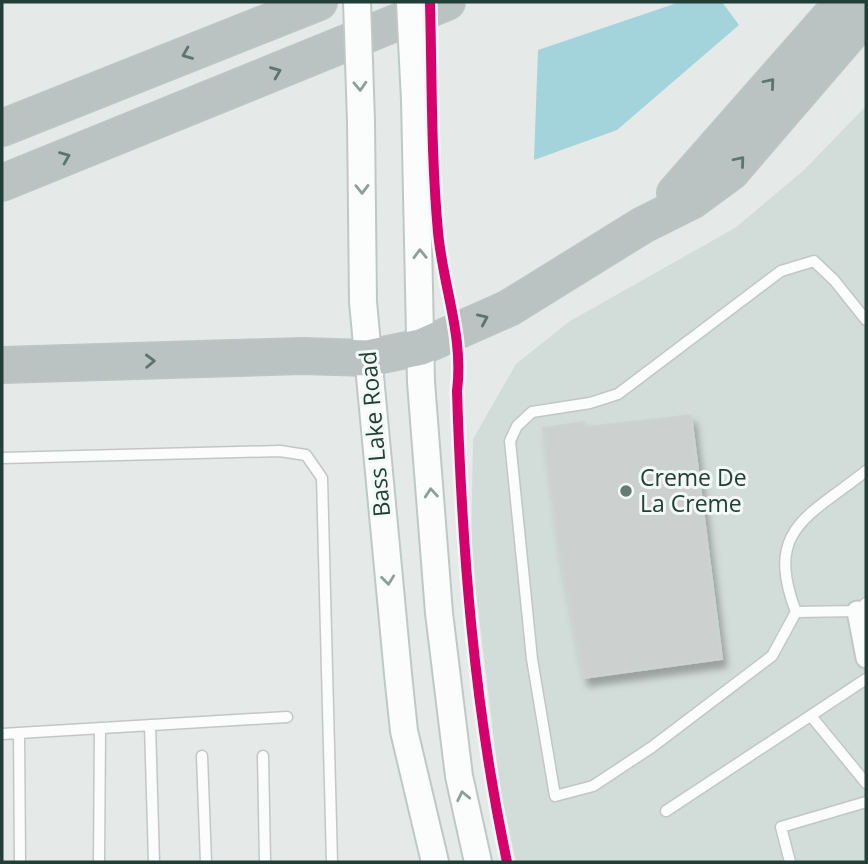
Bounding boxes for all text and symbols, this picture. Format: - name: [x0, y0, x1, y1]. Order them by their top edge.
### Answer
- one-way arrow: [182, 46, 194, 60]
- one-way arrow: [269, 66, 281, 80]
- one-way arrow: [762, 79, 774, 92]
- one-way arrow: [352, 81, 367, 92]
- one-way arrow: [58, 152, 70, 166]
- one-way arrow: [732, 157, 744, 170]
- one-way arrow: [354, 184, 370, 195]
- one-way arrow: [412, 249, 428, 259]
- one-way arrow: [476, 313, 488, 327]
- street label: Bass Lake Road: [351, 350, 397, 518]
- one-way arrow: [145, 353, 156, 368]
- place label: Creme De La Creme: [640, 461, 747, 519]
- marker: Creme De La Creme: [618, 483, 634, 499]
- one-way arrow: [424, 487, 439, 498]
- one-way arrow: [381, 574, 396, 586]
- one-way arrow: [457, 790, 472, 802]

